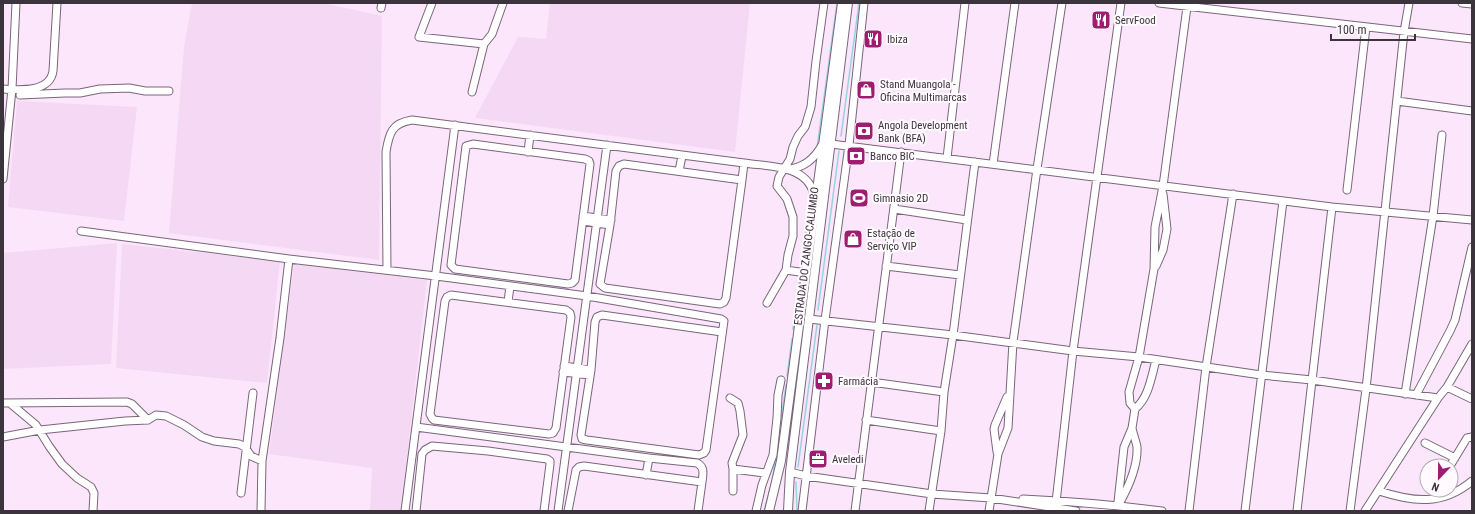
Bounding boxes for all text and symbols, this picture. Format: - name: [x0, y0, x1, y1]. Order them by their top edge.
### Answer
- restaurant icon: ServFood: [1090, 9, 1112, 31]
- place label: ServFood: [1115, 14, 1156, 27]
- scale bar: [1331, 16, 1415, 42]
- text: 100 m: [1337, 23, 1367, 37]
- restaurant icon: Ibiza: [862, 28, 884, 50]
- place label: Ibiza: [887, 33, 908, 46]
- place label: Stand Muangola - Oficina Multimarcas: [880, 78, 967, 104]
- shop icon: Stand Muangola - Oficina Multimarcas: [855, 79, 877, 101]
- place label: Angola Development Bank (BFA): [878, 119, 968, 145]
- bank icon: Angola Development Bank (BFA): [853, 120, 875, 142]
- bank icon: Banco BIC: [845, 145, 867, 167]
- place label: Banco BIC: [870, 150, 915, 163]
- street label: ESTRADA DO ZANGO-CALUMBO: [792, 186, 821, 326]
- sports icon: Gimnasio 2D: [848, 187, 870, 209]
- place label: Gimnasio 2D: [873, 192, 928, 205]
- place label: Estação de Serviço VIP: [867, 227, 917, 253]
- shop icon: Estação de Serviço VIP: [842, 228, 864, 250]
- pharmacy icon: Farmácia: [813, 370, 835, 392]
- place label: Farmácia: [838, 375, 878, 388]
- office icon: Aveledi: [807, 448, 829, 470]
- place label: Aveledi: [832, 453, 864, 466]
- north arrow: [1419, 458, 1459, 498]
- text: N: [1430, 479, 1441, 494]

